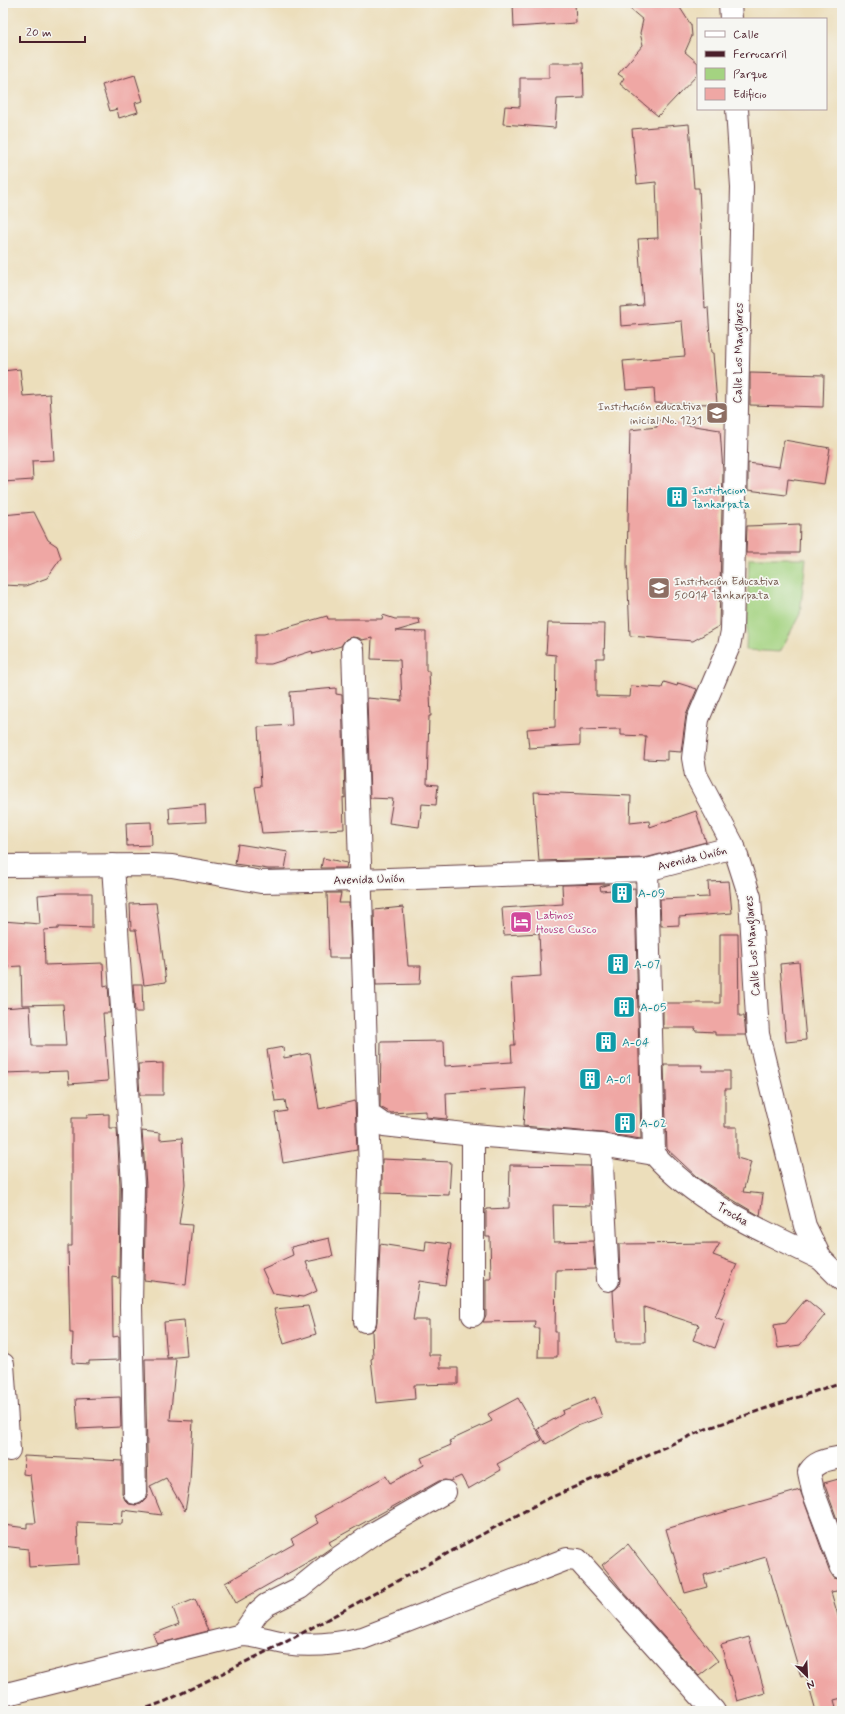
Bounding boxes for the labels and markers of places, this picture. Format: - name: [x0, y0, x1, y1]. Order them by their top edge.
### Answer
- place label: Institución educativa inicial No. 1231: [598, 399, 702, 429]
- school or university icon: Institución educativa inicial No. 1231: [704, 400, 730, 426]
- place label: Institucion Tankarpata: [692, 483, 750, 513]
- building icon: Institucion Tankarpata: [664, 484, 690, 510]
- place label: Institución Educativa 50014 Tankarpata: [674, 574, 779, 604]
- school or university icon: Institución Educativa 50014 Tankarpata: [646, 575, 672, 601]
- building icon: A-09: [609, 880, 635, 906]
- place label: A-09: [638, 886, 665, 902]
- place label: Latinos House Cusco: [536, 908, 597, 938]
- hotel icon: Latinos House Cusco: [508, 909, 534, 935]
- building icon: A-07: [605, 951, 631, 977]
- place label: A-07: [634, 957, 660, 973]
- building icon: A-05: [611, 994, 637, 1020]
- place label: A-05: [640, 1000, 666, 1016]
- building icon: A-04: [593, 1029, 619, 1055]
- place label: A-04: [622, 1035, 649, 1051]
- building icon: A-01: [577, 1066, 603, 1092]
- place label: A-01: [606, 1072, 631, 1088]
- building icon: A-02: [612, 1110, 638, 1136]
- place label: A-02: [640, 1116, 666, 1132]

